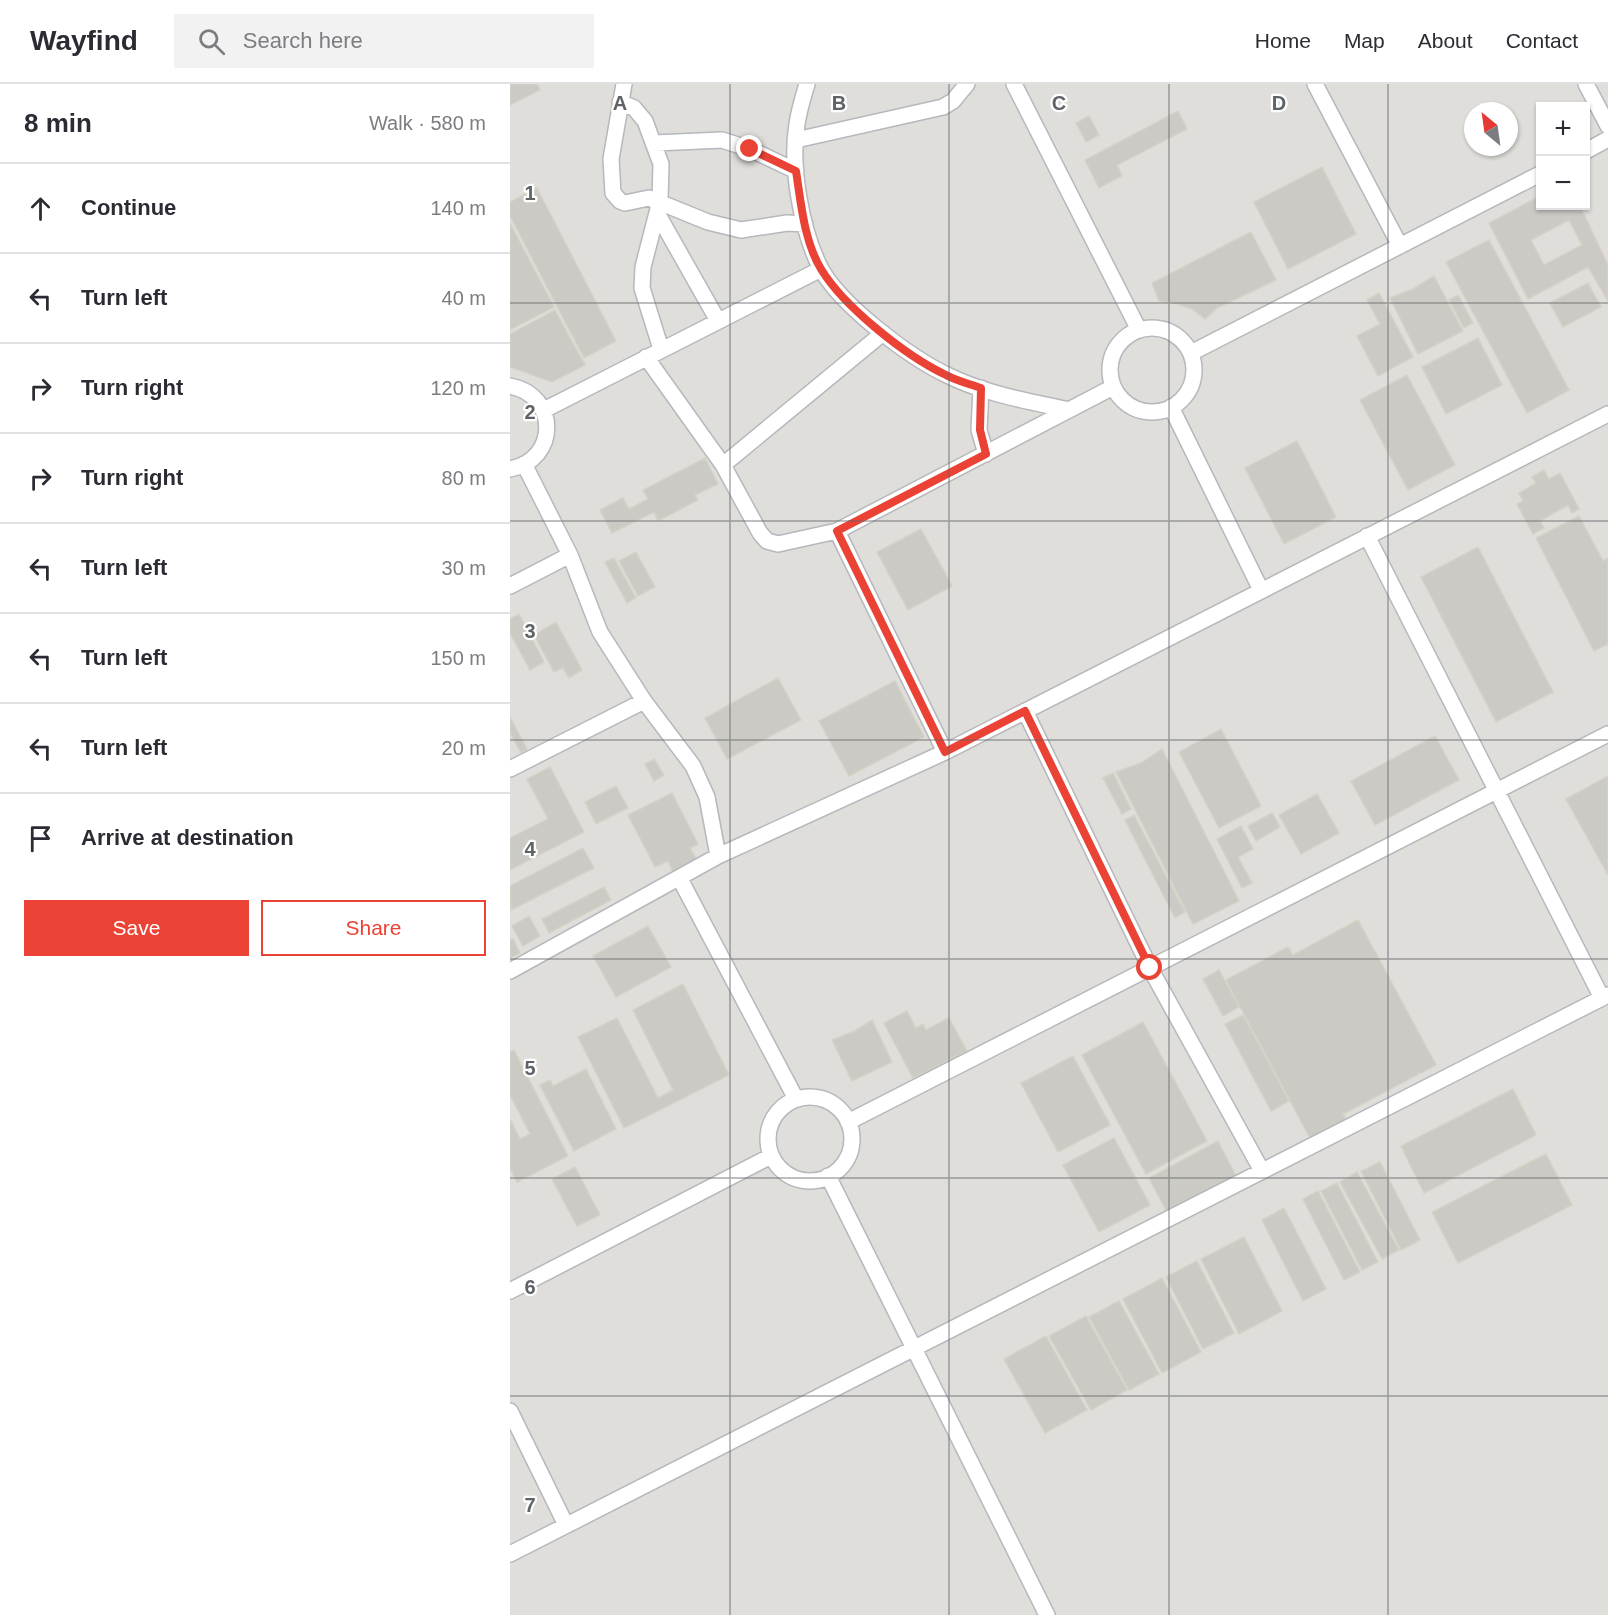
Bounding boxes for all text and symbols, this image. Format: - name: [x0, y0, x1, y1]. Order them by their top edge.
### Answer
- search box: [174, 14, 594, 68]
- text: Wayfind: [30, 25, 138, 56]
- icon: search: [195, 25, 228, 58]
- text: Search here: [243, 28, 363, 53]
- text: Home: [1255, 29, 1311, 52]
- text: Map: [1344, 29, 1385, 52]
- text: About: [1418, 29, 1473, 52]
- text: Contact: [1506, 29, 1578, 52]
- text: A: [613, 92, 627, 114]
- text: B: [832, 92, 846, 114]
- text: C: [1052, 92, 1066, 114]
- text: D: [1272, 92, 1286, 114]
- north arrow: [1464, 102, 1518, 156]
- map controls: [1536, 102, 1590, 210]
- button: +: [1536, 102, 1590, 156]
- text: 8 min: [24, 108, 92, 138]
- text: Walk · 580 m: [369, 112, 486, 134]
- route end: [736, 135, 762, 161]
- button: −: [1536, 156, 1590, 210]
- text: 1: [524, 182, 536, 204]
- icon: ahead: [24, 192, 57, 225]
- text: Continue: [81, 195, 176, 220]
- text: 140 m: [430, 197, 486, 219]
- icon: left: [24, 282, 57, 315]
- text: Turn left: [81, 285, 167, 310]
- text: 40 m: [442, 287, 486, 309]
- icon: right: [24, 372, 57, 405]
- text: Turn right: [81, 375, 183, 400]
- text: 120 m: [430, 377, 486, 399]
- text: 2: [524, 401, 536, 423]
- icon: right: [24, 462, 57, 495]
- text: Turn right: [81, 465, 183, 490]
- text: 80 m: [442, 467, 486, 489]
- icon: left: [24, 552, 57, 585]
- text: Turn left: [81, 555, 167, 580]
- text: 30 m: [442, 557, 486, 579]
- text: 3: [524, 620, 536, 642]
- icon: left: [24, 642, 57, 675]
- text: Turn left: [81, 645, 167, 670]
- text: 150 m: [430, 647, 486, 669]
- icon: left: [24, 732, 57, 765]
- text: Turn left: [81, 735, 167, 760]
- text: 20 m: [442, 737, 486, 759]
- icon: arrive: [24, 822, 57, 855]
- text: Arrive at destination: [81, 825, 294, 850]
- text: 4: [524, 838, 536, 860]
- button: Save: [24, 900, 249, 956]
- button: Share: [261, 900, 486, 956]
- route start: [1136, 954, 1162, 980]
- text: 5: [524, 1057, 536, 1079]
- text: 6: [524, 1276, 536, 1298]
- text: 7: [524, 1494, 536, 1516]

